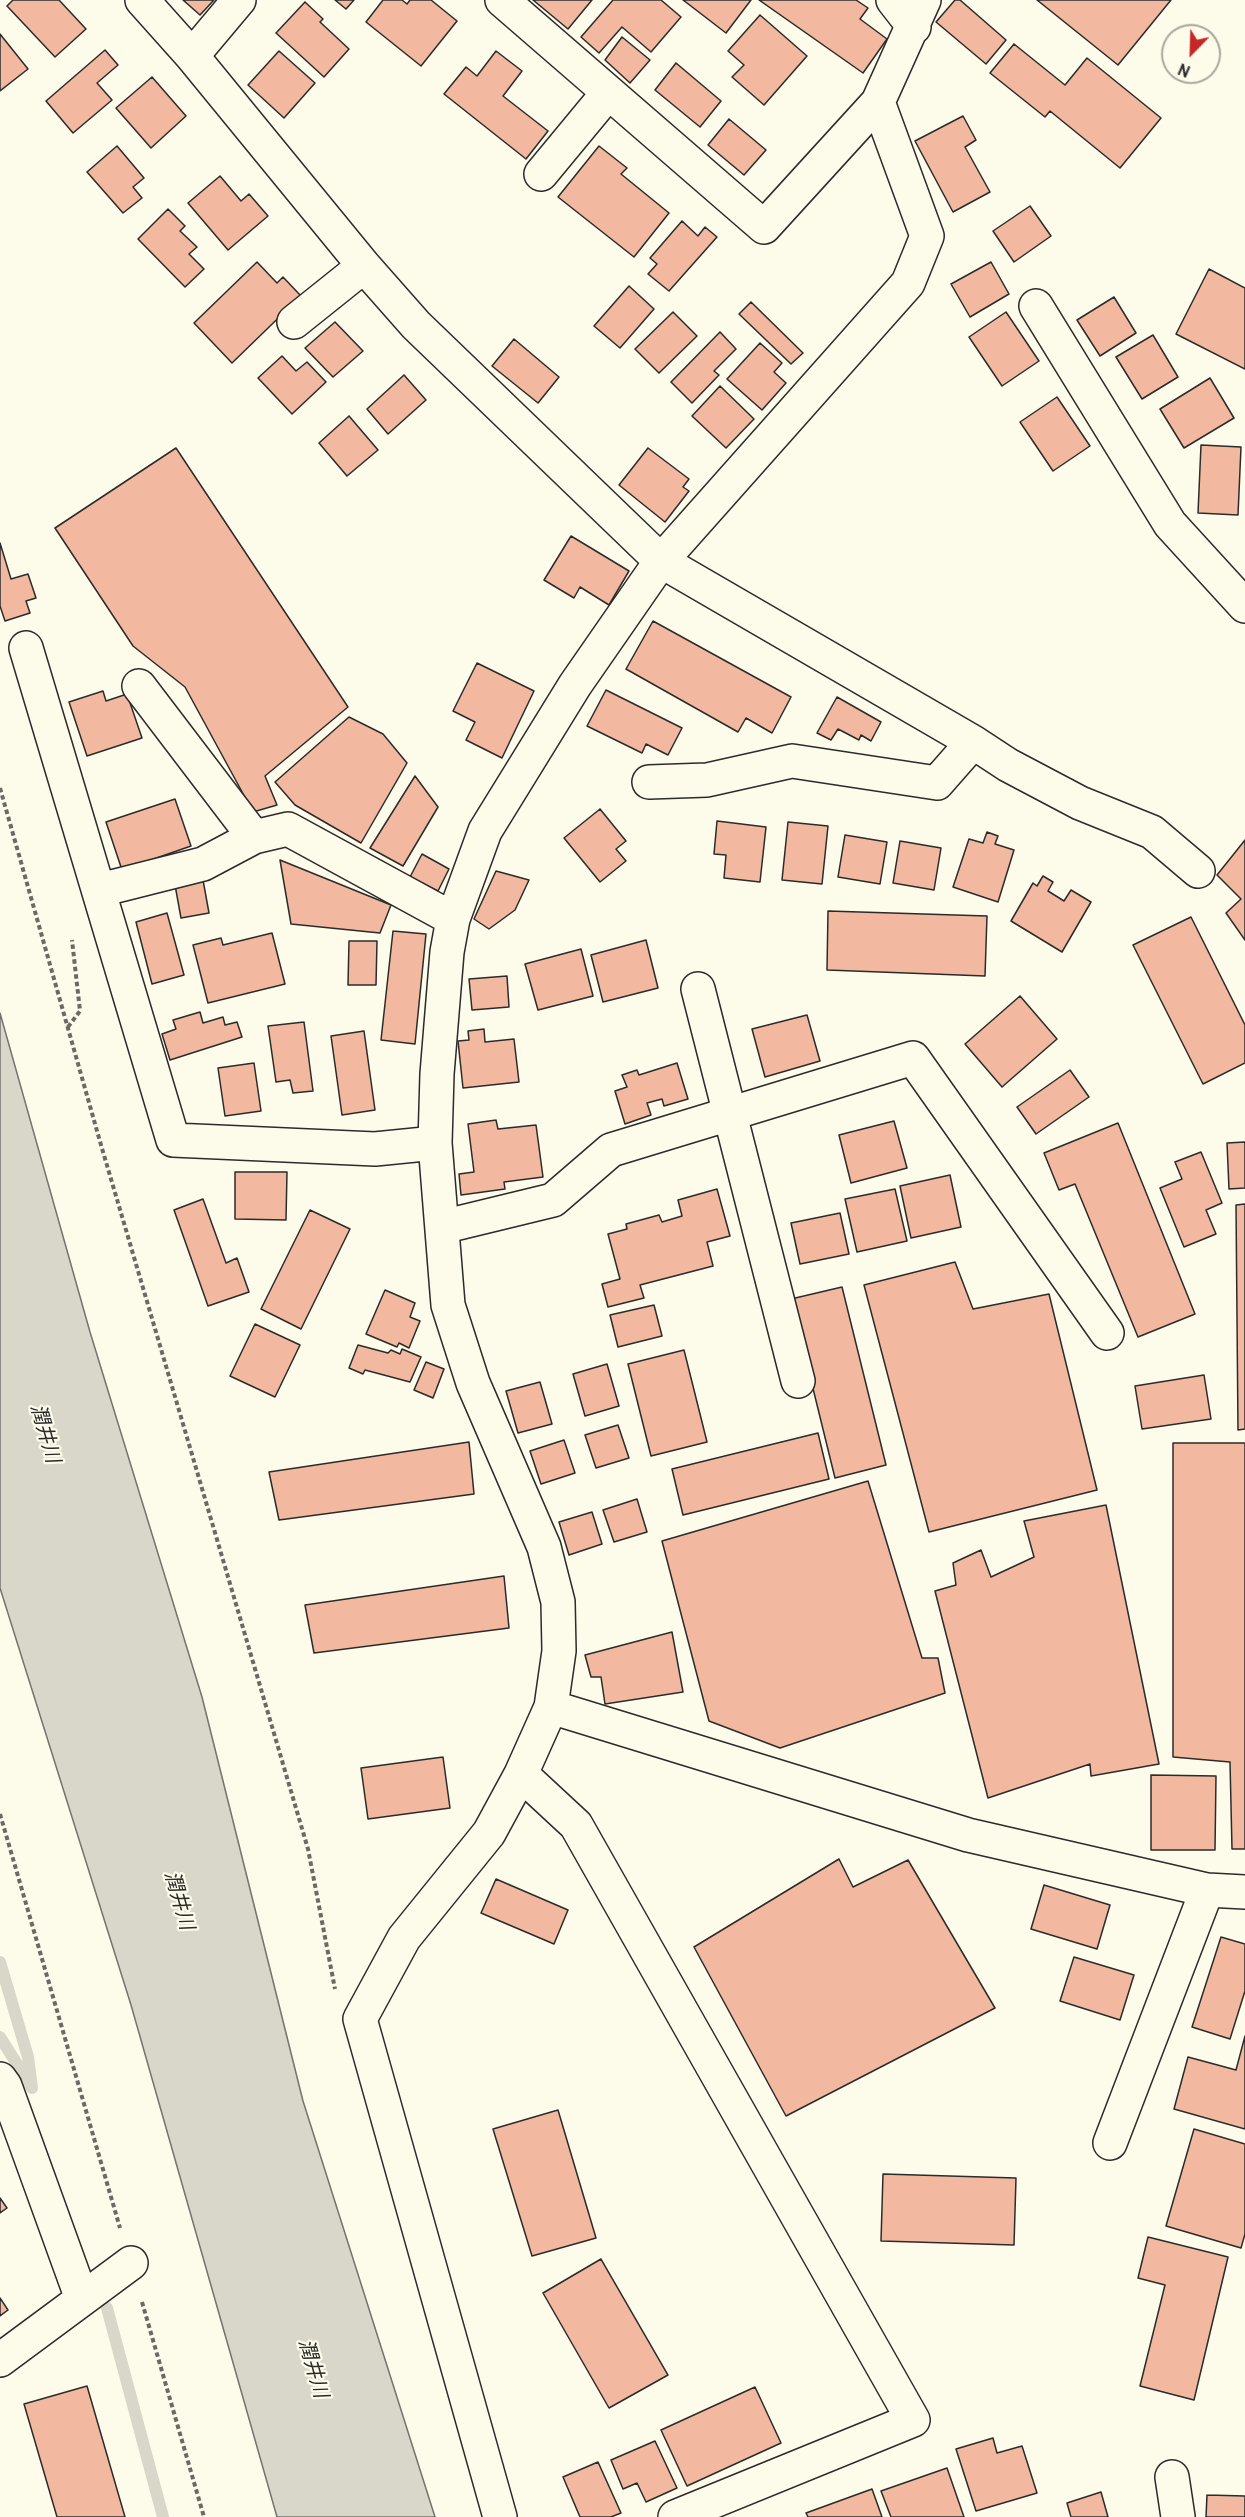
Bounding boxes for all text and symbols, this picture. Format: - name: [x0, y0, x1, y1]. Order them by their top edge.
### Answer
- north arrow: [1161, 24, 1221, 84]
- text: N: [1176, 57, 1194, 80]
- water label: 潤井川: [23, 1402, 63, 1466]
- water label: 潤井川: [157, 1869, 197, 1933]
- water label: 潤井川: [291, 2337, 331, 2401]

